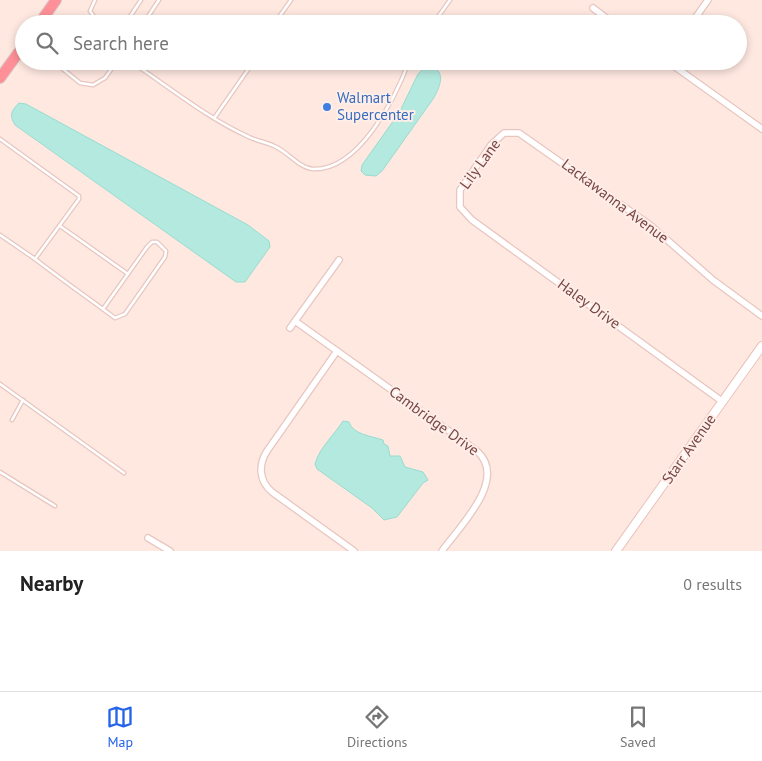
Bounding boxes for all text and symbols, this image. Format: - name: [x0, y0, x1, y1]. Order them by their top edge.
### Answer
- search box: [15, 15, 747, 70]
- icon: search: [33, 29, 61, 57]
- text: Search here: [73, 31, 169, 55]
- place label: Walmart Supercenter: [337, 88, 414, 124]
- marker: Walmart Supercenter: [321, 101, 333, 113]
- street label: Lily Lane: [455, 135, 504, 192]
- street label: Lackawanna Avenue: [558, 154, 673, 247]
- street label: Haley Drive: [554, 274, 625, 333]
- street label: Cambridge Drive: [386, 382, 483, 460]
- street label: Starr Avenue: [658, 410, 720, 487]
- text: Nearby: [20, 570, 83, 597]
- text: 0 results: [683, 574, 742, 594]
- tab: Map: [106, 703, 134, 751]
- tab: Directions: [347, 703, 407, 751]
- tab: Saved: [620, 703, 656, 751]

